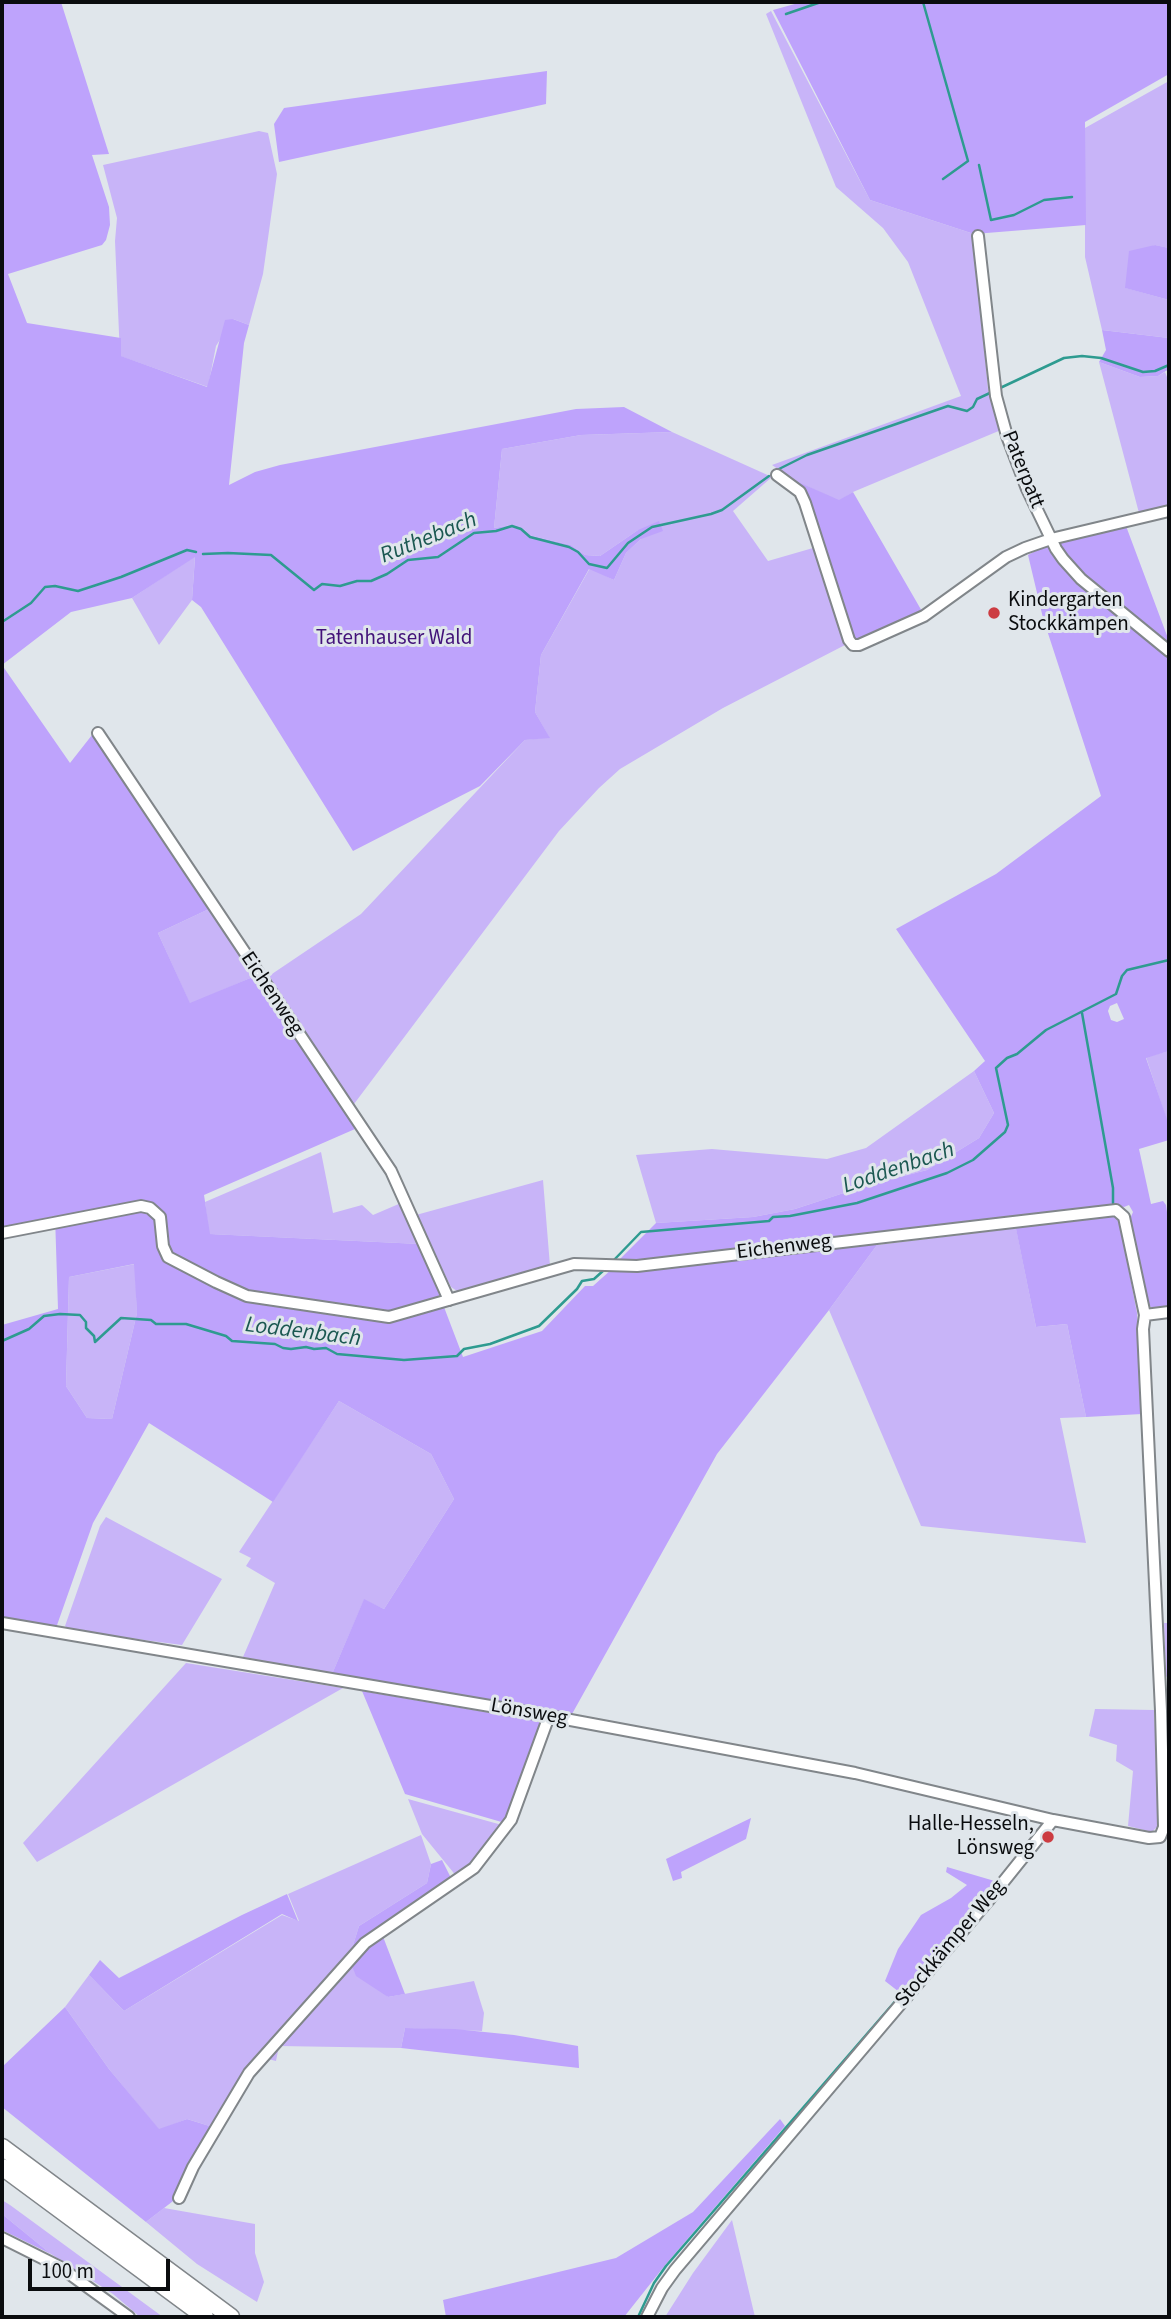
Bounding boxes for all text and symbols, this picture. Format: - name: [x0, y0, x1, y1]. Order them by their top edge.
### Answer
- street label: Paterpatt: [995, 428, 1049, 512]
- water label: Ruthebach: [377, 507, 481, 571]
- place label: Kindergarten Stockkämpen: [1008, 588, 1129, 638]
- marker: Kindergarten Stockkämpen: [986, 605, 1002, 621]
- park label: Tatenhauser Wald: [316, 626, 472, 652]
- street label: Eichenweg: [234, 948, 308, 1040]
- water label: Loddenbach: [839, 1137, 959, 1201]
- street label: Eichenweg: [735, 1230, 833, 1266]
- water label: Loddenbach: [243, 1312, 363, 1354]
- street label: Lönsweg: [489, 1694, 569, 1732]
- place label: Halle-Hesseln, Lönsweg: [908, 1812, 1034, 1862]
- marker: Halle-Hesseln, Lönsweg: [1040, 1829, 1056, 1845]
- street label: Stockkämper Weg: [891, 1875, 1011, 2013]
- scale bar: [32, 2246, 173, 2290]
- text: 100 m: [41, 2256, 94, 2286]

